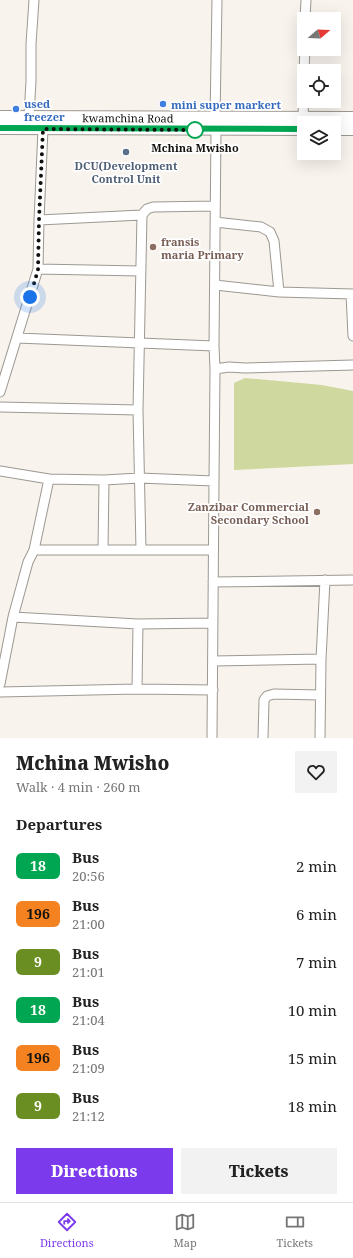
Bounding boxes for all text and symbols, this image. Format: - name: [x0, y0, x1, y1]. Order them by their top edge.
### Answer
- north arrow: [297, 12, 341, 56]
- map controls: [297, 12, 341, 160]
- button: locate: [297, 64, 341, 108]
- place label: used freezer: [24, 96, 65, 124]
- place label: mini super markert: [171, 97, 281, 112]
- marker: mini super markert: [158, 99, 168, 109]
- marker: used freezer: [11, 104, 21, 114]
- street label: kwamchina Road: [82, 110, 174, 125]
- button: layers: [297, 116, 341, 160]
- marker: Mchina Mwisho: [186, 121, 204, 139]
- place label: Mchina Mwisho: [151, 140, 239, 155]
- marker: DCU(Development Control Unit: [121, 147, 131, 157]
- place label: DCU(Development Control Unit: [75, 158, 178, 186]
- place label: fransis maria Primary: [161, 234, 244, 262]
- marker: fransis maria Primary: [148, 242, 158, 252]
- your location: [20, 287, 40, 307]
- place label: Zanzibar Commercial Secondary School: [188, 499, 309, 527]
- marker: Zanzibar Commercial Secondary School: [312, 507, 322, 517]
- text: Mchina Mwisho: [16, 750, 169, 776]
- button: heart: [295, 751, 337, 793]
- text: Walk · 4 min · 260 m: [16, 778, 141, 796]
- text: Departures: [16, 814, 102, 834]
- text: Bus: [72, 847, 99, 867]
- text: 18: [30, 856, 46, 875]
- text: 2 min: [296, 856, 337, 876]
- text: 20:56: [72, 867, 105, 885]
- text: Bus: [72, 895, 99, 915]
- text: 196: [26, 904, 50, 923]
- text: 6 min: [296, 904, 337, 924]
- text: 21:00: [72, 915, 105, 933]
- text: Bus: [72, 943, 99, 963]
- text: 9: [34, 952, 42, 971]
- text: 7 min: [296, 952, 337, 972]
- text: 21:01: [72, 963, 105, 981]
- text: Bus: [72, 991, 99, 1011]
- text: 18: [30, 1000, 46, 1019]
- text: 10 min: [288, 1000, 337, 1020]
- text: 21:04: [72, 1011, 105, 1029]
- text: Bus: [72, 1039, 99, 1059]
- text: 196: [26, 1048, 50, 1067]
- text: 15 min: [288, 1048, 337, 1068]
- text: 21:09: [72, 1059, 105, 1077]
- text: Bus: [72, 1087, 99, 1107]
- text: 9: [34, 1096, 42, 1115]
- text: 18 min: [288, 1096, 337, 1116]
- text: 21:12: [72, 1107, 105, 1125]
- button: Directions: [16, 1148, 173, 1194]
- button: Tickets: [181, 1148, 337, 1194]
- tab: Directions: [40, 1211, 94, 1250]
- tab: Map: [173, 1211, 197, 1250]
- tab: Tickets: [276, 1211, 313, 1250]

